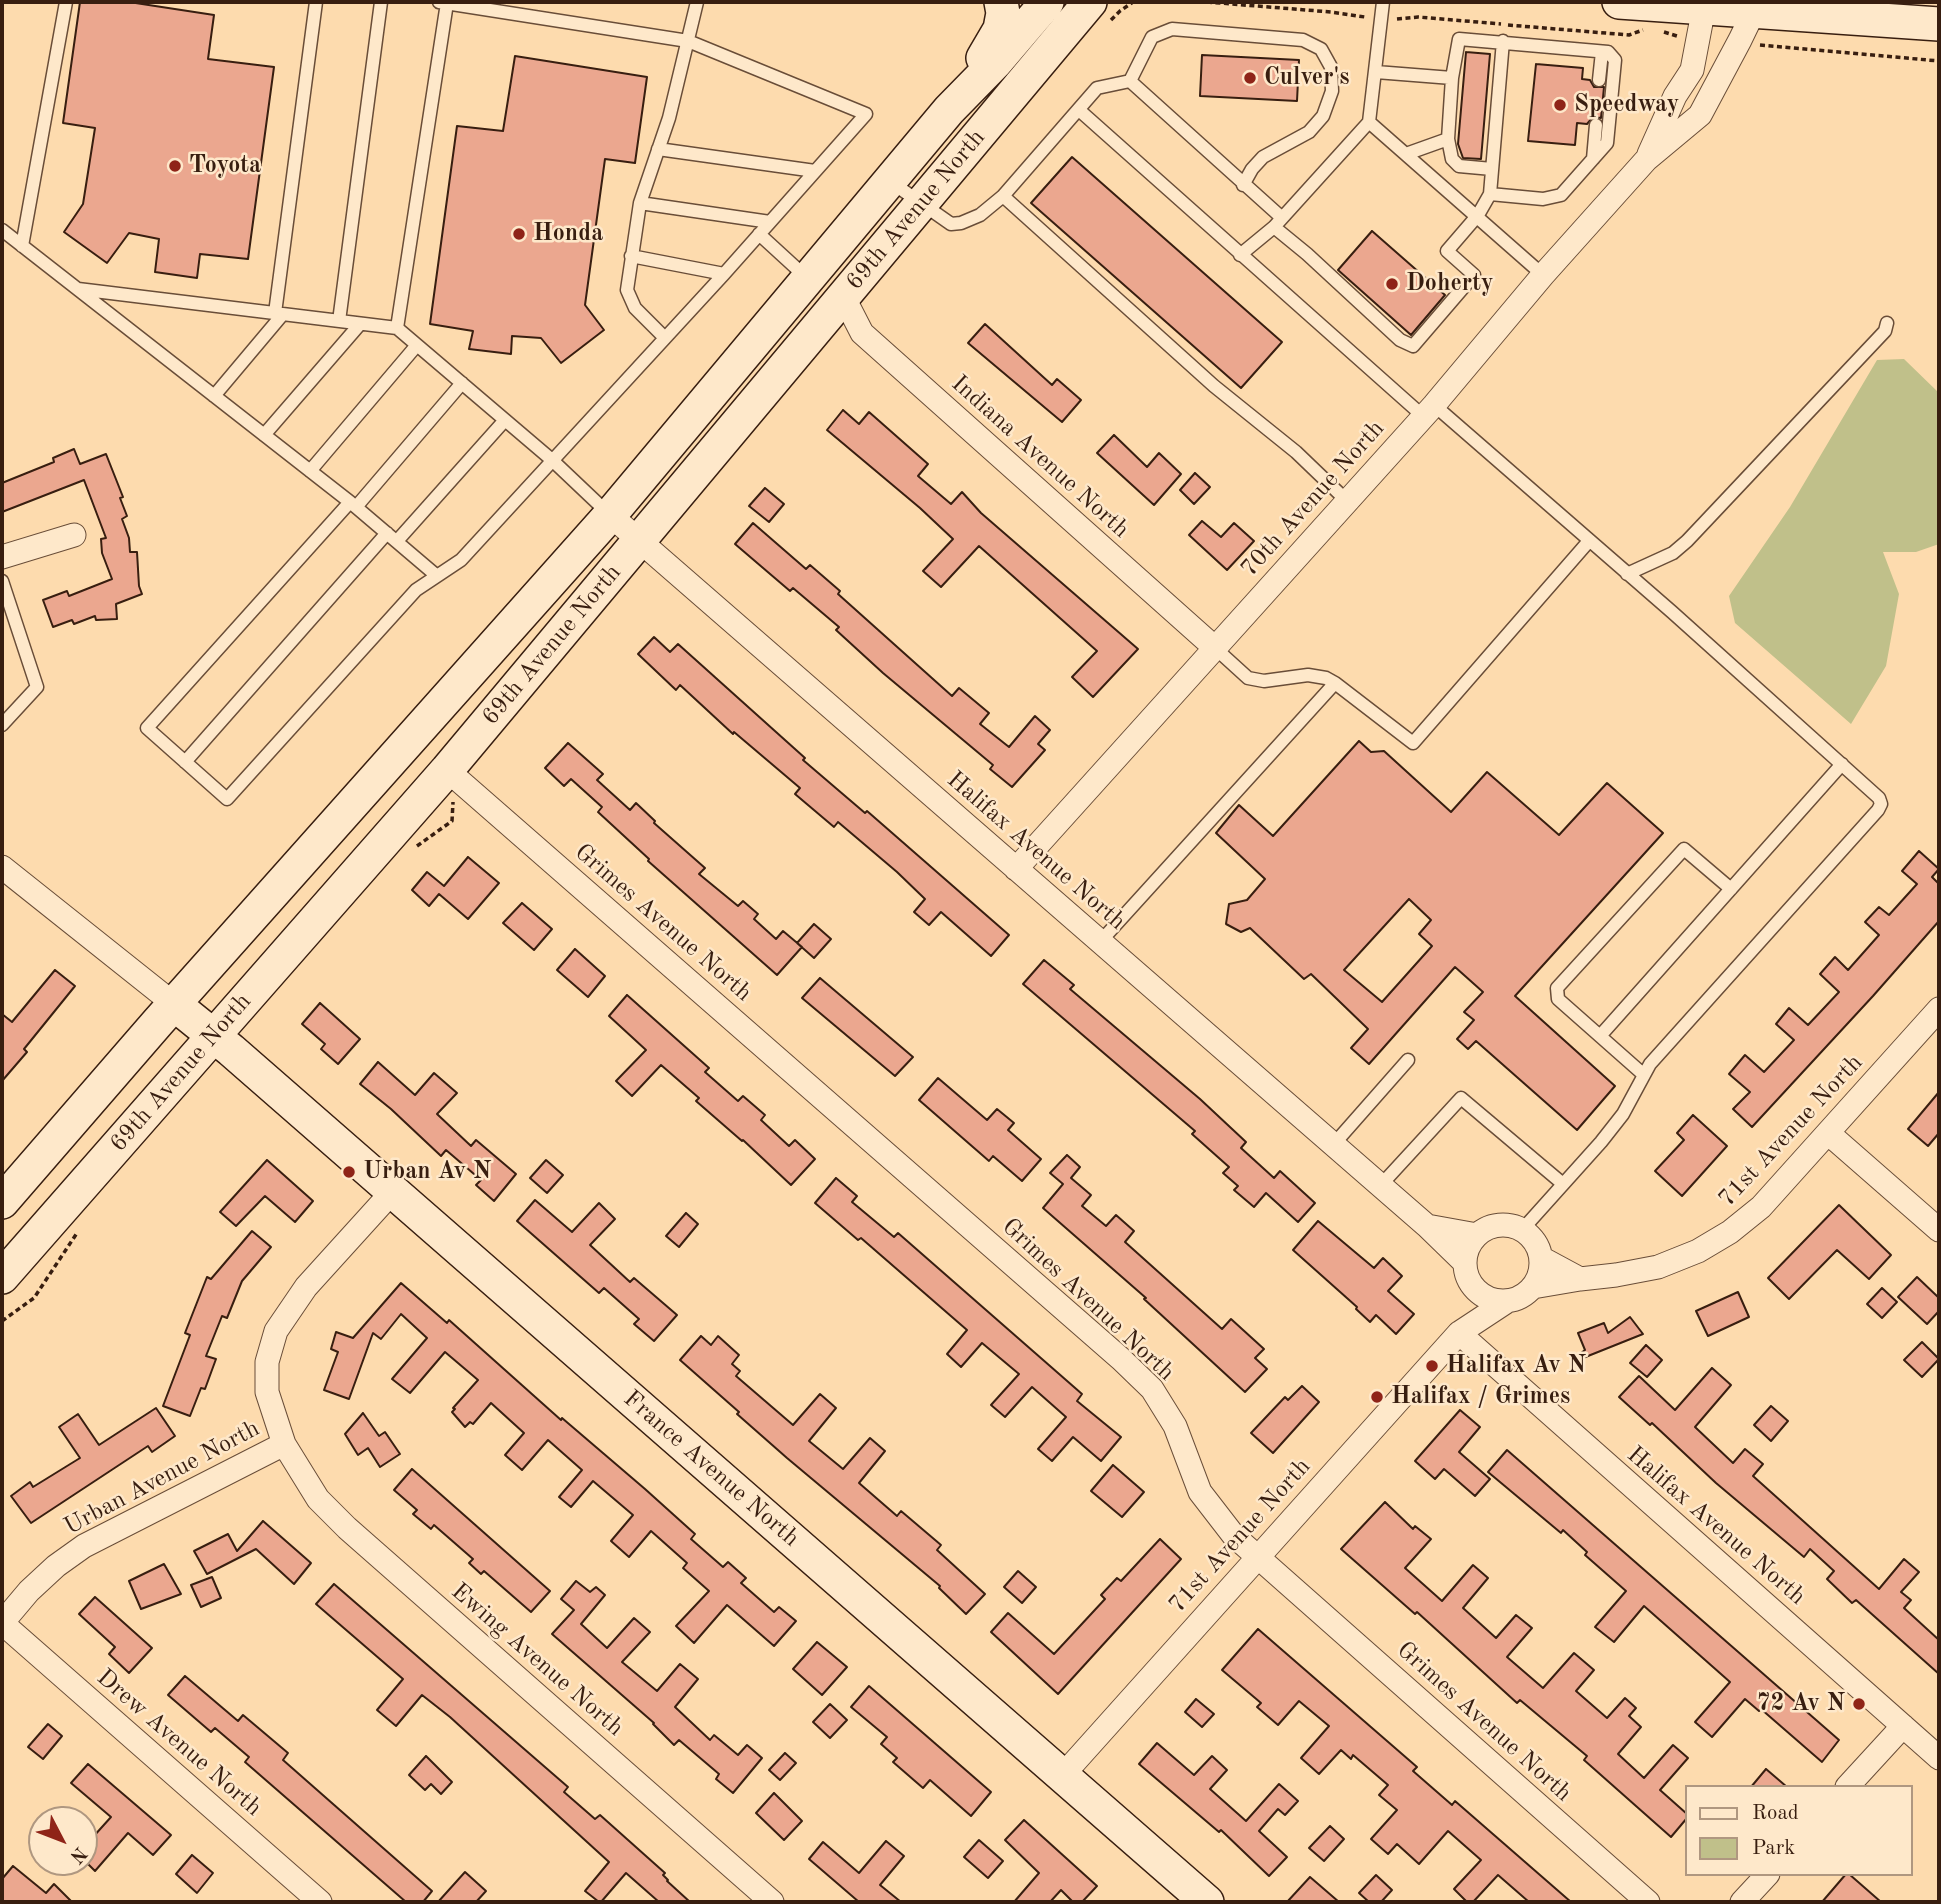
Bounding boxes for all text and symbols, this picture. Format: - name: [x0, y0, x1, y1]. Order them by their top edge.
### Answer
- place label: Culver's: [1264, 64, 1350, 92]
- marker: Culver's: [1242, 70, 1258, 86]
- place label: Speedway: [1574, 91, 1679, 119]
- marker: Speedway: [1552, 97, 1568, 113]
- street label: 69th Avenue North: [840, 124, 992, 296]
- place label: Toyota: [189, 152, 261, 180]
- marker: Toyota: [167, 158, 183, 174]
- place label: Honda: [533, 220, 603, 248]
- marker: Honda: [511, 226, 527, 242]
- place label: Doherty: [1406, 270, 1493, 298]
- marker: Doherty: [1384, 276, 1400, 292]
- street label: Indiana Avenue North: [945, 370, 1135, 544]
- street label: 70th Avenue North: [1235, 415, 1391, 583]
- street label: 69th Avenue North: [476, 559, 628, 731]
- street label: Halifax Avenue North: [941, 766, 1131, 936]
- street label: Grimes Avenue North: [568, 838, 758, 1008]
- street label: 69th Avenue North: [104, 988, 258, 1158]
- street label: 71st Avenue North: [1713, 1049, 1869, 1213]
- place label: Urban Av N: [363, 1158, 491, 1186]
- marker: Urban Av N: [341, 1164, 357, 1180]
- street label: Grimes Avenue North: [996, 1213, 1180, 1387]
- place label: Halifax Av N: [1446, 1352, 1586, 1380]
- marker: Halifax Av N: [1424, 1358, 1440, 1374]
- place label: Halifax / Grimes: [1391, 1383, 1570, 1411]
- street label: France Avenue North: [617, 1385, 805, 1553]
- marker: Halifax / Grimes: [1369, 1389, 1385, 1405]
- street label: Urban Avenue North: [59, 1414, 265, 1542]
- street label: Halifax Avenue North: [1621, 1441, 1811, 1611]
- street label: 71st Avenue North: [1163, 1453, 1317, 1619]
- street label: Ewing Avenue North: [445, 1577, 629, 1743]
- street label: Grimes Avenue North: [1391, 1636, 1577, 1808]
- street label: Drew Avenue North: [90, 1663, 268, 1823]
- place label: 72 Av N: [1757, 1690, 1845, 1718]
- marker: 72 Av N: [1851, 1696, 1867, 1712]
- legend: [1686, 1785, 1913, 1876]
- text: Road: [1752, 1803, 1799, 1824]
- north arrow: [28, 1806, 98, 1876]
- text: Park: [1752, 1838, 1795, 1859]
- text: N: [66, 1842, 89, 1866]

